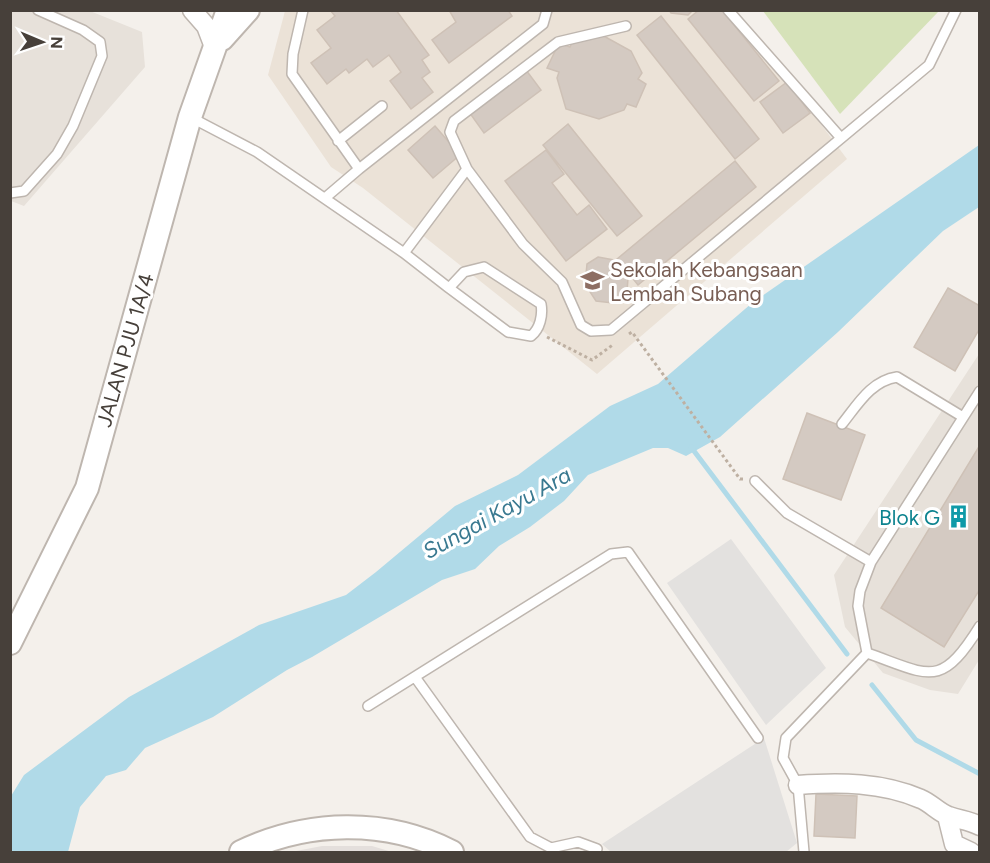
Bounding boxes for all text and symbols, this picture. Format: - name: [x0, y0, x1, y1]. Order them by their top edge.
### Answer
- north arrow: [12, 12, 72, 72]
- text: N: [47, 36, 66, 49]
- place label: Sekolah Kebangsaan Lembah Subang: [610, 257, 803, 306]
- school or university icon: Sekolah Kebangsaan Lembah Subang: [579, 268, 605, 294]
- street label: JALAN PJU 1A/4: [91, 270, 159, 430]
- water label: Sungai Kayu Ara: [418, 461, 576, 565]
- building icon: Blok G: [945, 504, 971, 530]
- place label: Blok G: [879, 505, 940, 530]

